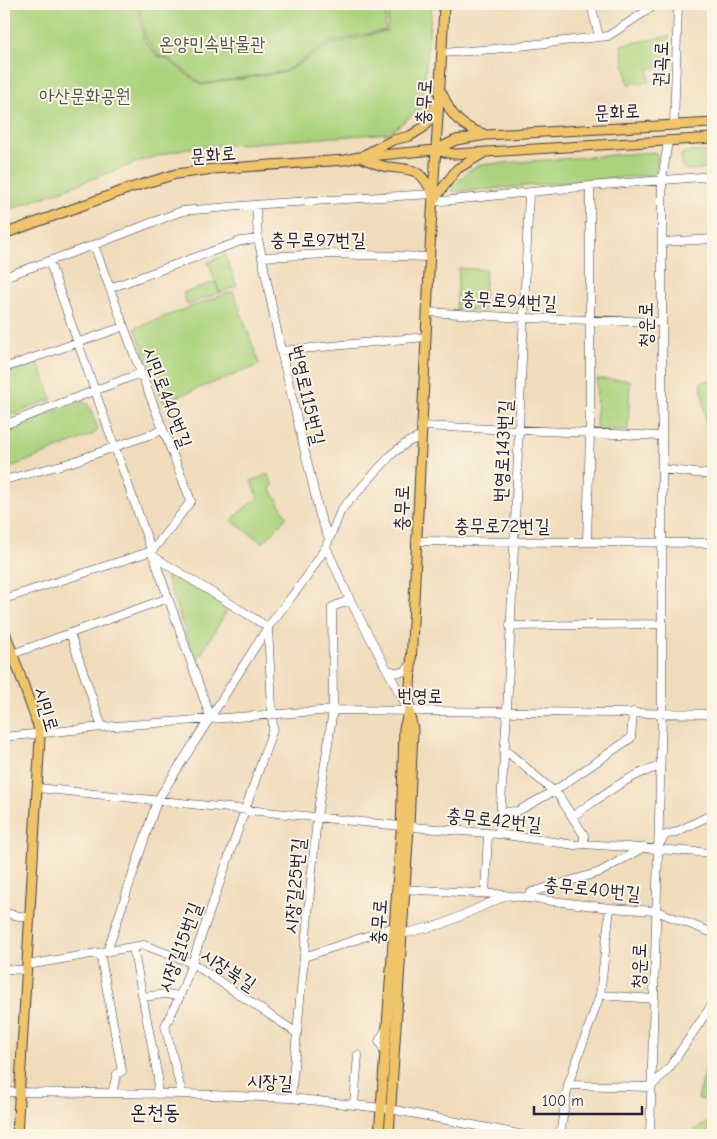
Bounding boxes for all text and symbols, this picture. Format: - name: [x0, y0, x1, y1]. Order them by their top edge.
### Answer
- park label: 온양민속박물관: [158, 33, 266, 55]
- street label: 권곡로: [649, 41, 673, 87]
- street label: 충무로: [411, 78, 437, 126]
- park label: 아산문화공원: [39, 85, 131, 107]
- street label: 문화로: [594, 100, 641, 124]
- street label: 문화로: [189, 142, 237, 168]
- street label: 충무로97번길: [270, 229, 366, 251]
- street label: 충무로94번길: [461, 288, 557, 314]
- street label: 청운로: [635, 302, 657, 348]
- street label: 번영로115번길: [285, 343, 329, 447]
- street label: 시민로440번길: [138, 344, 196, 451]
- street label: 번영로143번길: [489, 399, 517, 503]
- street label: 충무로: [390, 485, 414, 531]
- street label: 충무로72번길: [454, 515, 550, 537]
- street label: 시민로: [29, 684, 63, 734]
- street label: 번영로: [397, 685, 443, 707]
- street label: 충무로42번길: [445, 804, 543, 836]
- street label: 시장길25번길: [280, 837, 310, 935]
- street label: 충무로40번길: [542, 873, 641, 905]
- street label: 충무로: [366, 898, 392, 946]
- street label: 시장길15번길: [153, 899, 206, 995]
- street label: 청운로: [627, 943, 651, 989]
- street label: 시장북길: [197, 944, 260, 996]
- street label: 시장길: [246, 1070, 293, 1094]
- scale bar: [534, 1084, 642, 1116]
- text: 100 m: [542, 1092, 584, 1110]
- district label: 온천동: [130, 1100, 180, 1124]

